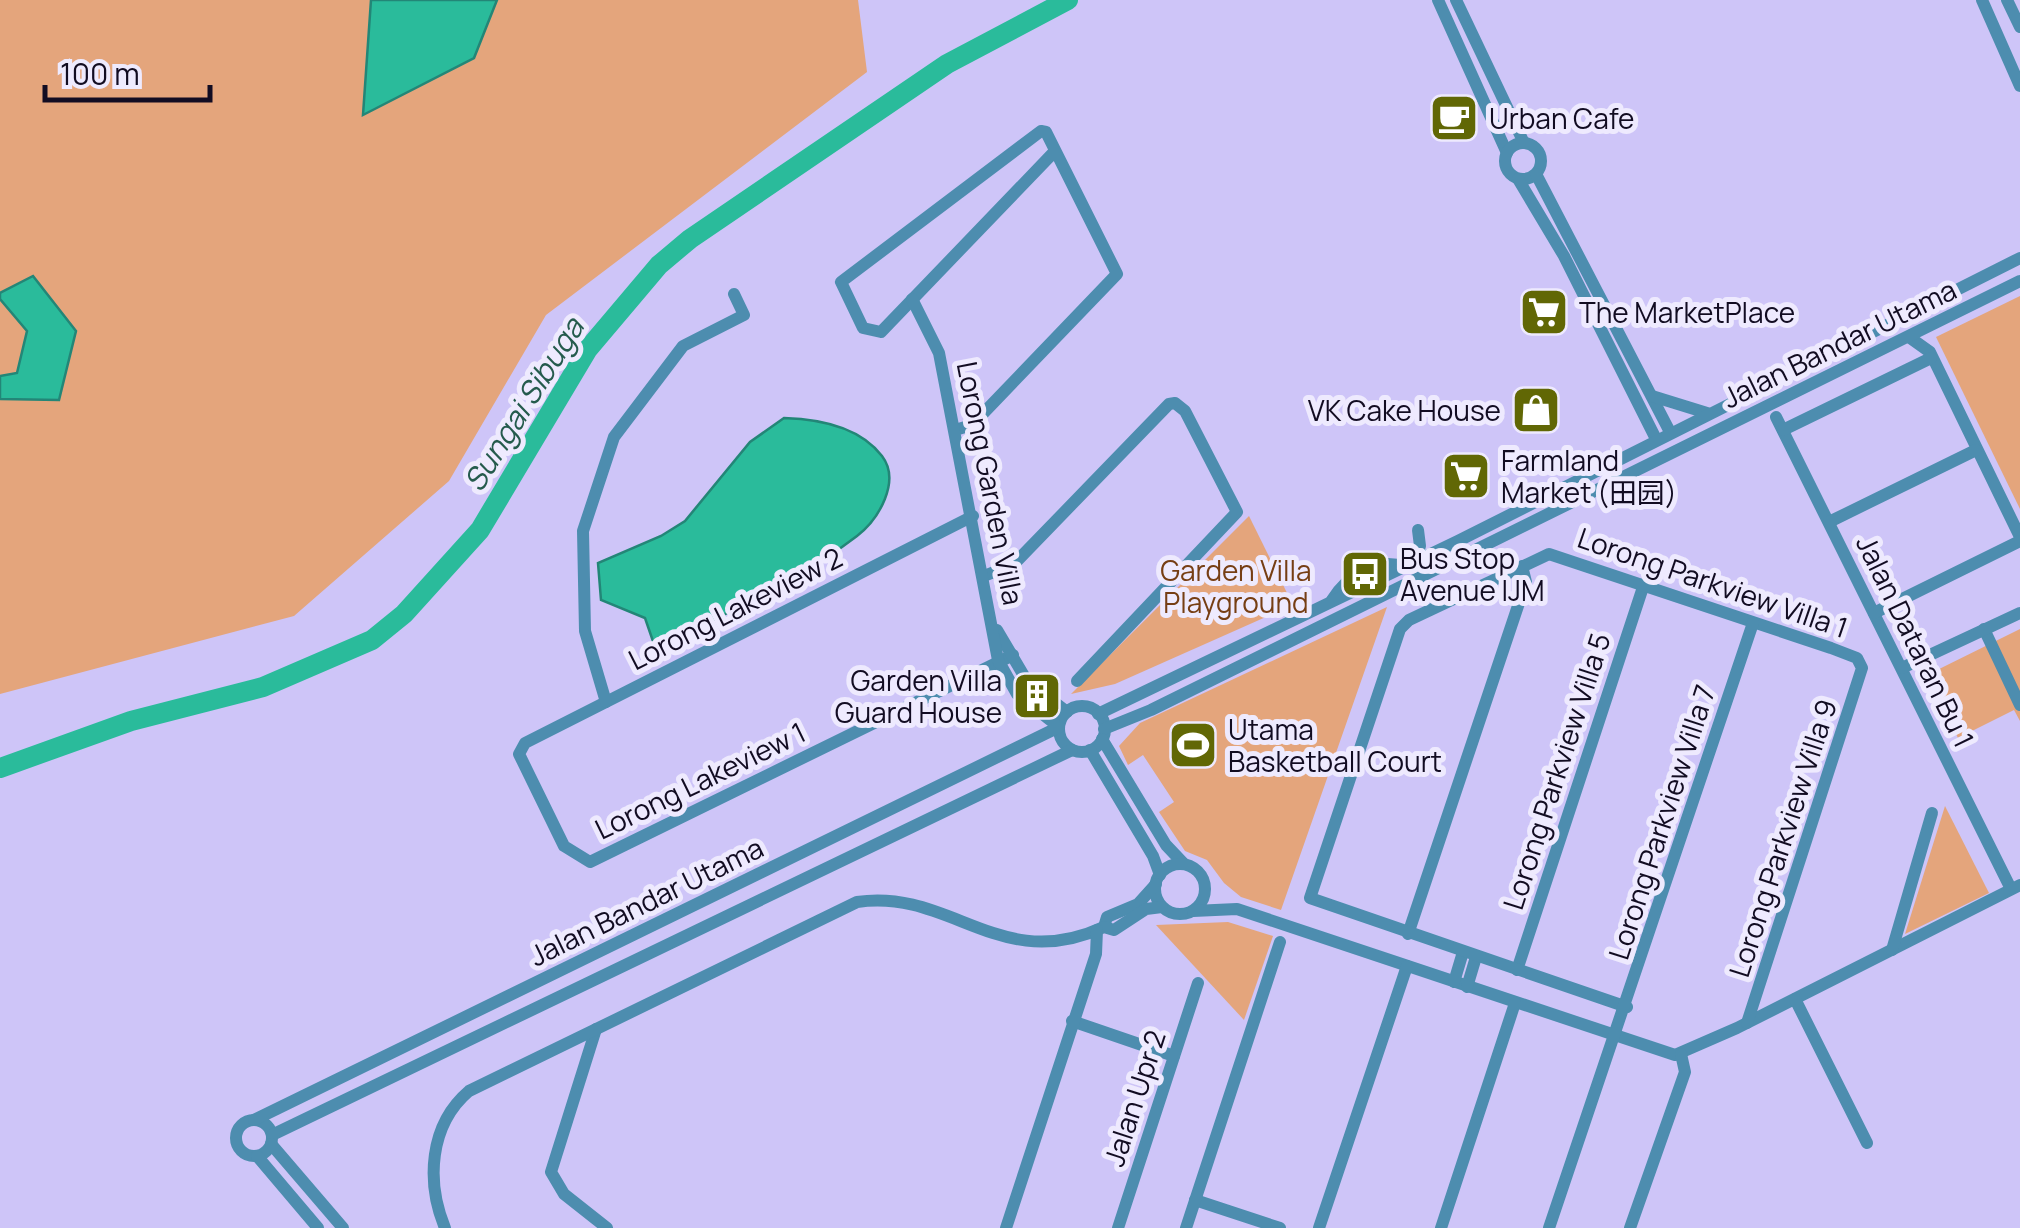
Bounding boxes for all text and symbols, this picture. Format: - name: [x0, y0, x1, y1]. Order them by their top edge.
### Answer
- scale bar: [45, 40, 210, 102]
- text: 100 m: [60, 53, 140, 94]
- cafe icon: Urban Cafe: [1428, 92, 1480, 144]
- place label: Urban Cafe: [1489, 99, 1634, 137]
- street label: Jalan Bandar Utama: [1716, 270, 1962, 416]
- supermarket icon: The MarketPlace: [1518, 286, 1570, 338]
- place label: The MarketPlace: [1579, 293, 1795, 331]
- water label: Sungai Sibuga: [453, 308, 593, 498]
- street label: Lorong Garden Villa: [949, 358, 1033, 608]
- shop icon: VK Cake House: [1510, 384, 1562, 436]
- place label: VK Cake House: [1308, 391, 1501, 429]
- place label: Farmland Market (田园): [1501, 441, 1677, 511]
- supermarket icon: Farmland Market (田园): [1440, 450, 1492, 502]
- street label: Lorong Parkview Villa 1: [1573, 518, 1853, 646]
- street label: Jalan Dataran Bu 1: [1848, 529, 1984, 753]
- street label: Lorong Lakeview 2: [622, 538, 848, 678]
- place label: Bus Stop Avenue IJM: [1400, 539, 1545, 609]
- bus stop icon: Bus Stop Avenue IJM: [1339, 548, 1391, 600]
- park label: Garden Villa Playground: [1160, 551, 1312, 621]
- street label: Lorong Parkview Villa 5: [1493, 628, 1619, 914]
- place label: Garden Villa Guard House: [835, 661, 1002, 731]
- building icon: Garden Villa Guard House: [1011, 670, 1063, 722]
- street label: Lorong Parkview Villa 7: [1599, 680, 1723, 964]
- street label: Lorong Parkview Villa 9: [1719, 694, 1845, 982]
- place label: Utama Basketball Court: [1228, 710, 1442, 780]
- street label: Lorong Lakeview 1: [588, 713, 812, 847]
- sports icon: Utama Basketball Court: [1167, 719, 1219, 771]
- street label: Jalan Bandar Utama: [523, 828, 769, 974]
- street label: Jalan Upr 2: [1094, 1025, 1174, 1171]

